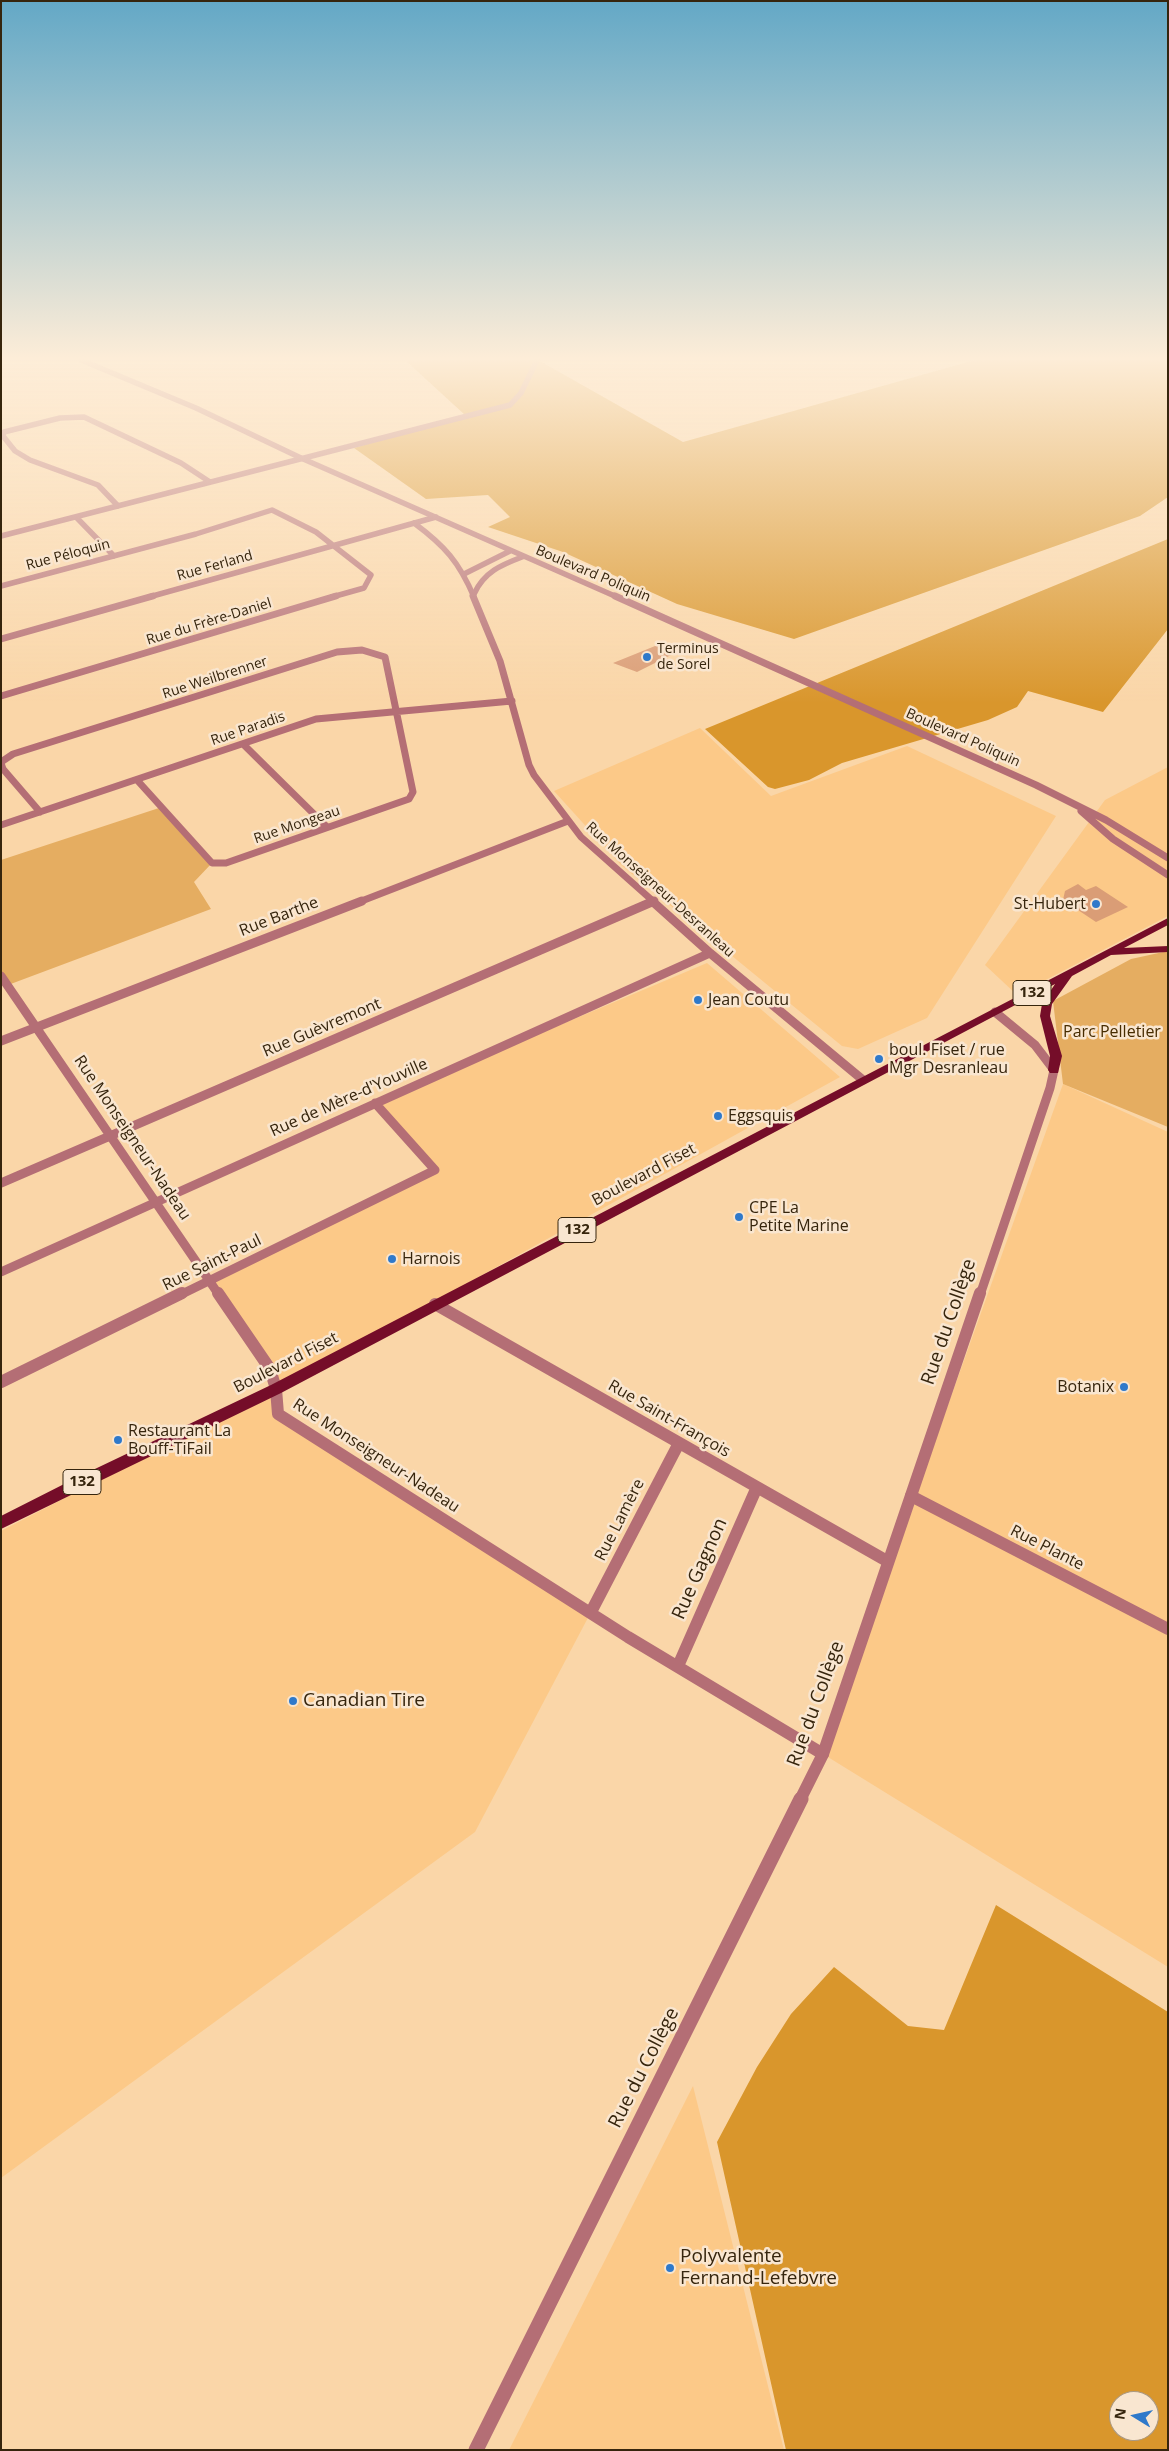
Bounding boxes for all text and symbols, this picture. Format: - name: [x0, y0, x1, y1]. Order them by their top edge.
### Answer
- street label: Rue Péloquin: [24, 536, 112, 574]
- street label: Boulevard Poliquin: [533, 542, 653, 606]
- street label: Rue Ferland: [175, 547, 255, 585]
- street label: Rue du Frère-Daniel: [144, 595, 274, 649]
- place label: Terminus de Sorel: [657, 641, 719, 674]
- marker: Terminus de Sorel: [641, 651, 653, 663]
- street label: Rue Weilbrenner: [160, 653, 270, 703]
- street label: Boulevard Poliquin: [903, 705, 1023, 771]
- street label: Rue Paradis: [209, 708, 287, 750]
- street label: Rue Mongeau: [252, 802, 342, 848]
- street label: Rue Monseigneur-Desranleau: [582, 819, 738, 961]
- street label: Rue Barthe: [237, 893, 321, 941]
- place label: St-Hubert: [1014, 894, 1086, 914]
- marker: St-Hubert: [1090, 898, 1102, 910]
- road number: 132: [1013, 980, 1051, 1006]
- place label: Jean Coutu: [708, 990, 789, 1010]
- street label: Rue Guèvremont: [260, 994, 384, 1062]
- marker: Jean Coutu: [692, 994, 704, 1006]
- park label: Parc Pelletier: [1063, 1022, 1161, 1042]
- place label: boul. Fiset / rue Mgr Desranleau: [889, 1040, 1008, 1078]
- street label: Rue Monseigneur-Nadeau: [70, 1052, 194, 1224]
- marker: boul. Fiset / rue Mgr Desranleau: [873, 1053, 885, 1065]
- street label: Rue de Mère-d'Youville: [267, 1055, 431, 1141]
- place label: Eggsquis: [728, 1106, 793, 1126]
- marker: Eggsquis: [712, 1110, 724, 1122]
- street label: Boulevard Fiset: [589, 1140, 699, 1210]
- place label: CPE La Petite Marine: [749, 1198, 849, 1236]
- marker: CPE La Petite Marine: [733, 1211, 745, 1223]
- road number: 132: [558, 1218, 596, 1242]
- street label: Rue Saint-Paul: [159, 1231, 265, 1295]
- place label: Harnois: [402, 1249, 460, 1269]
- marker: Harnois: [386, 1253, 398, 1265]
- street label: Rue du Collège: [917, 1256, 981, 1388]
- street label: Boulevard Fiset: [231, 1328, 341, 1398]
- street label: Rue Saint-François: [605, 1376, 733, 1462]
- place label: Botanix: [1057, 1377, 1114, 1397]
- marker: Botanix: [1118, 1381, 1130, 1393]
- street label: Rue Monseigneur-Nadeau: [289, 1395, 463, 1517]
- place label: Restaurant La Bouff-TiFail: [128, 1421, 231, 1459]
- marker: Restaurant La Bouff-TiFail: [112, 1434, 124, 1446]
- road number: 132: [63, 1470, 101, 1494]
- street label: Rue Lamère: [591, 1476, 649, 1564]
- street label: Rue Gagnon: [668, 1515, 732, 1623]
- street label: Rue Plante: [1007, 1521, 1087, 1575]
- street label: Rue du Collège: [783, 1638, 849, 1770]
- place label: Canadian Tire: [303, 1690, 425, 1712]
- marker: Canadian Tire: [287, 1695, 299, 1707]
- street label: Rue du Collège: [604, 2004, 684, 2132]
- place label: Polyvalente Fernand-Lefebvre: [680, 2246, 837, 2290]
- marker: Polyvalente Fernand-Lefebvre: [664, 2262, 676, 2274]
- north arrow: [1109, 2391, 1159, 2441]
- text: N: [1109, 2407, 1130, 2421]

